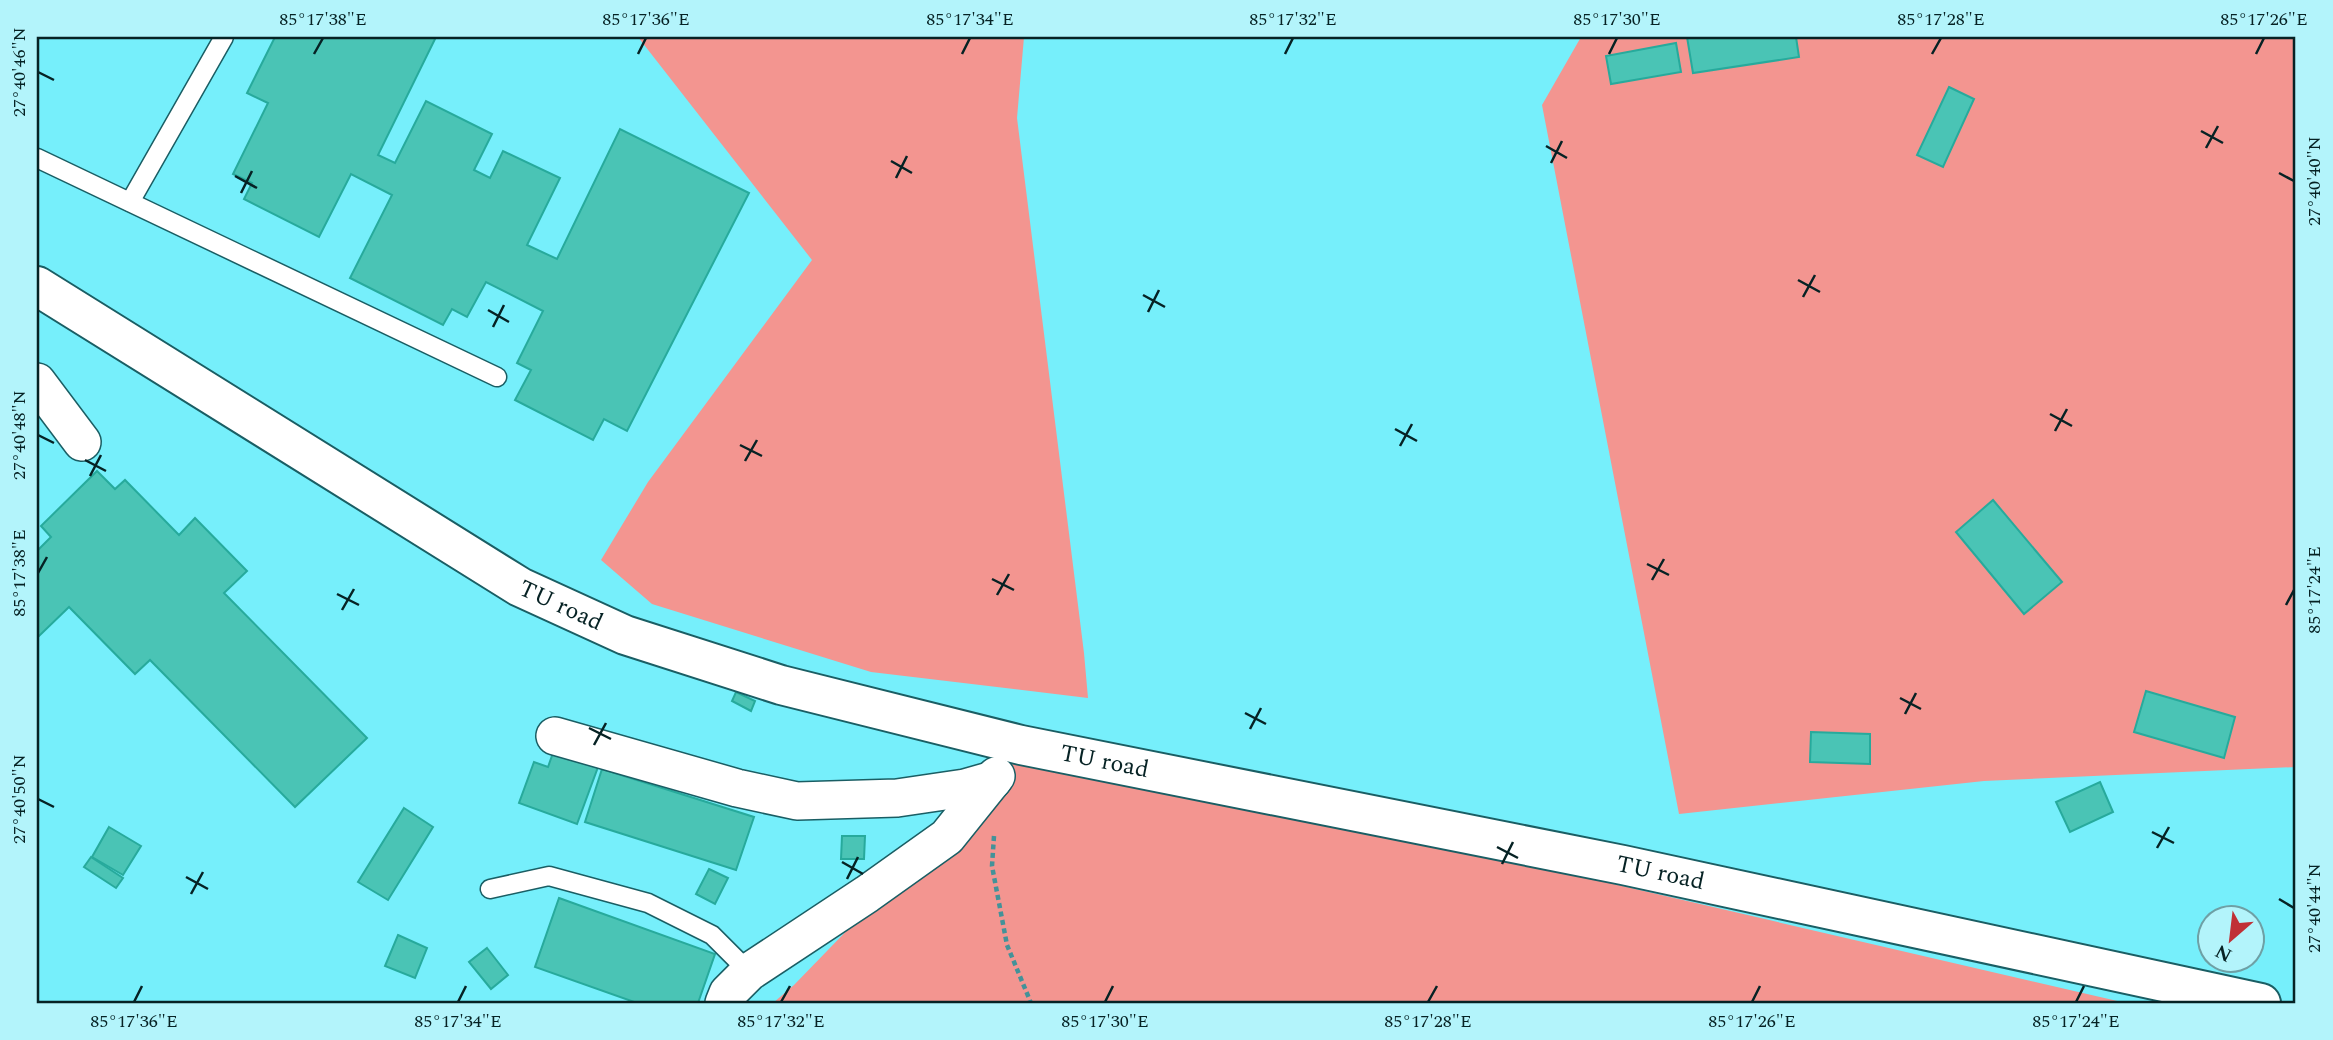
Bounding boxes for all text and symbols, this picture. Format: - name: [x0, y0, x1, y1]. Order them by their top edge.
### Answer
- text: 85°17'38"E: [279, 6, 367, 33]
- text: 85°17'36"E: [602, 6, 690, 33]
- text: 85°17'34"E: [926, 6, 1014, 33]
- text: 85°17'32"E: [1249, 6, 1337, 33]
- text: 85°17'30"E: [1573, 6, 1661, 33]
- text: 85°17'28"E: [1897, 6, 1985, 33]
- text: 85°17'26"E: [2220, 6, 2308, 33]
- text: 27°40'46"N: [6, 27, 33, 117]
- text: 27°40'40"N: [2301, 136, 2328, 226]
- text: 27°40'48"N: [6, 390, 33, 480]
- text: 85°17'38"E: [6, 529, 33, 617]
- text: 85°17'24"E: [2301, 546, 2328, 634]
- street label: TU road: [513, 571, 609, 641]
- street label: TU road: [1057, 735, 1152, 788]
- text: 27°40'50"N: [6, 754, 33, 844]
- street label: TU road: [1613, 846, 1708, 900]
- text: 27°40'44"N: [2301, 863, 2328, 953]
- north arrow: [2196, 904, 2266, 974]
- text: N: [2210, 936, 2237, 969]
- text: 85°17'36"E: [90, 1008, 178, 1035]
- text: 85°17'34"E: [414, 1008, 502, 1035]
- text: 85°17'32"E: [737, 1008, 825, 1035]
- text: 85°17'30"E: [1061, 1008, 1149, 1035]
- text: 85°17'28"E: [1384, 1008, 1472, 1035]
- text: 85°17'26"E: [1708, 1008, 1796, 1035]
- text: 85°17'24"E: [2032, 1008, 2120, 1035]

